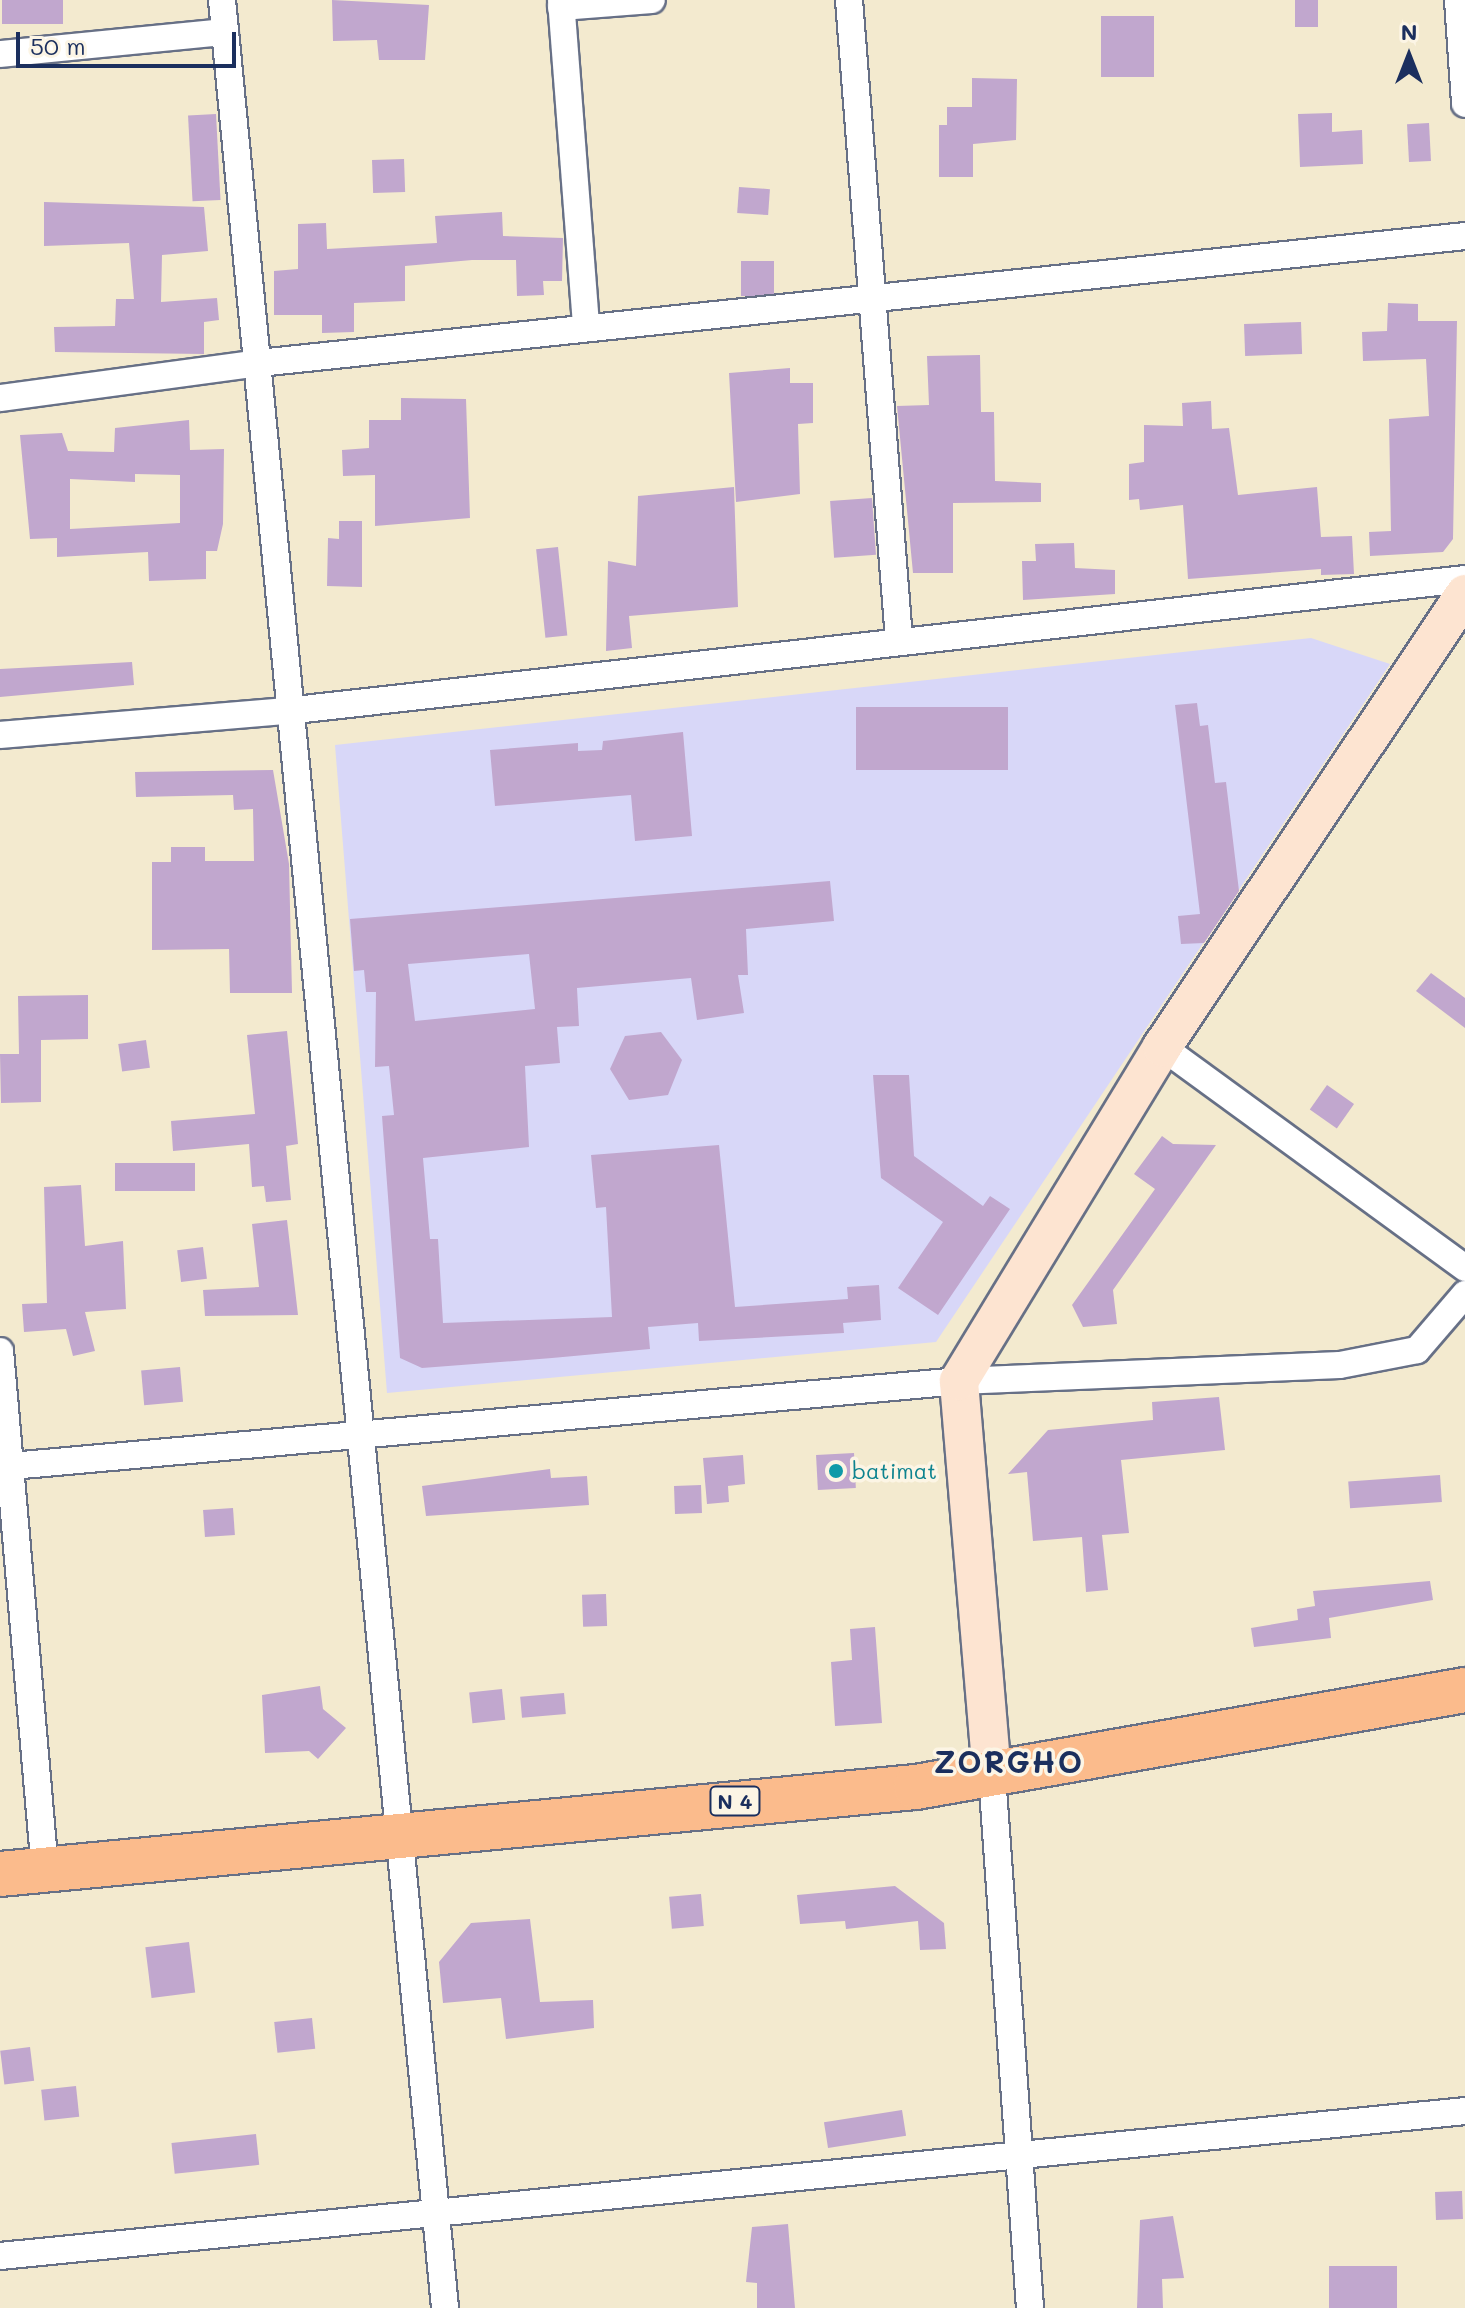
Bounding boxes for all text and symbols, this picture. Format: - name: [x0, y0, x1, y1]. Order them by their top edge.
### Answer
- scale bar: [20, 16, 240, 66]
- north arrow: [1369, 16, 1449, 96]
- text: N: [1401, 17, 1417, 46]
- text: 50 m: [30, 30, 86, 61]
- place label: batimat: [852, 1458, 937, 1484]
- marker: batimat: [827, 1462, 845, 1480]
- district label: ZORGHO: [934, 1743, 1084, 1779]
- road number: N 4: [709, 1785, 761, 1817]

